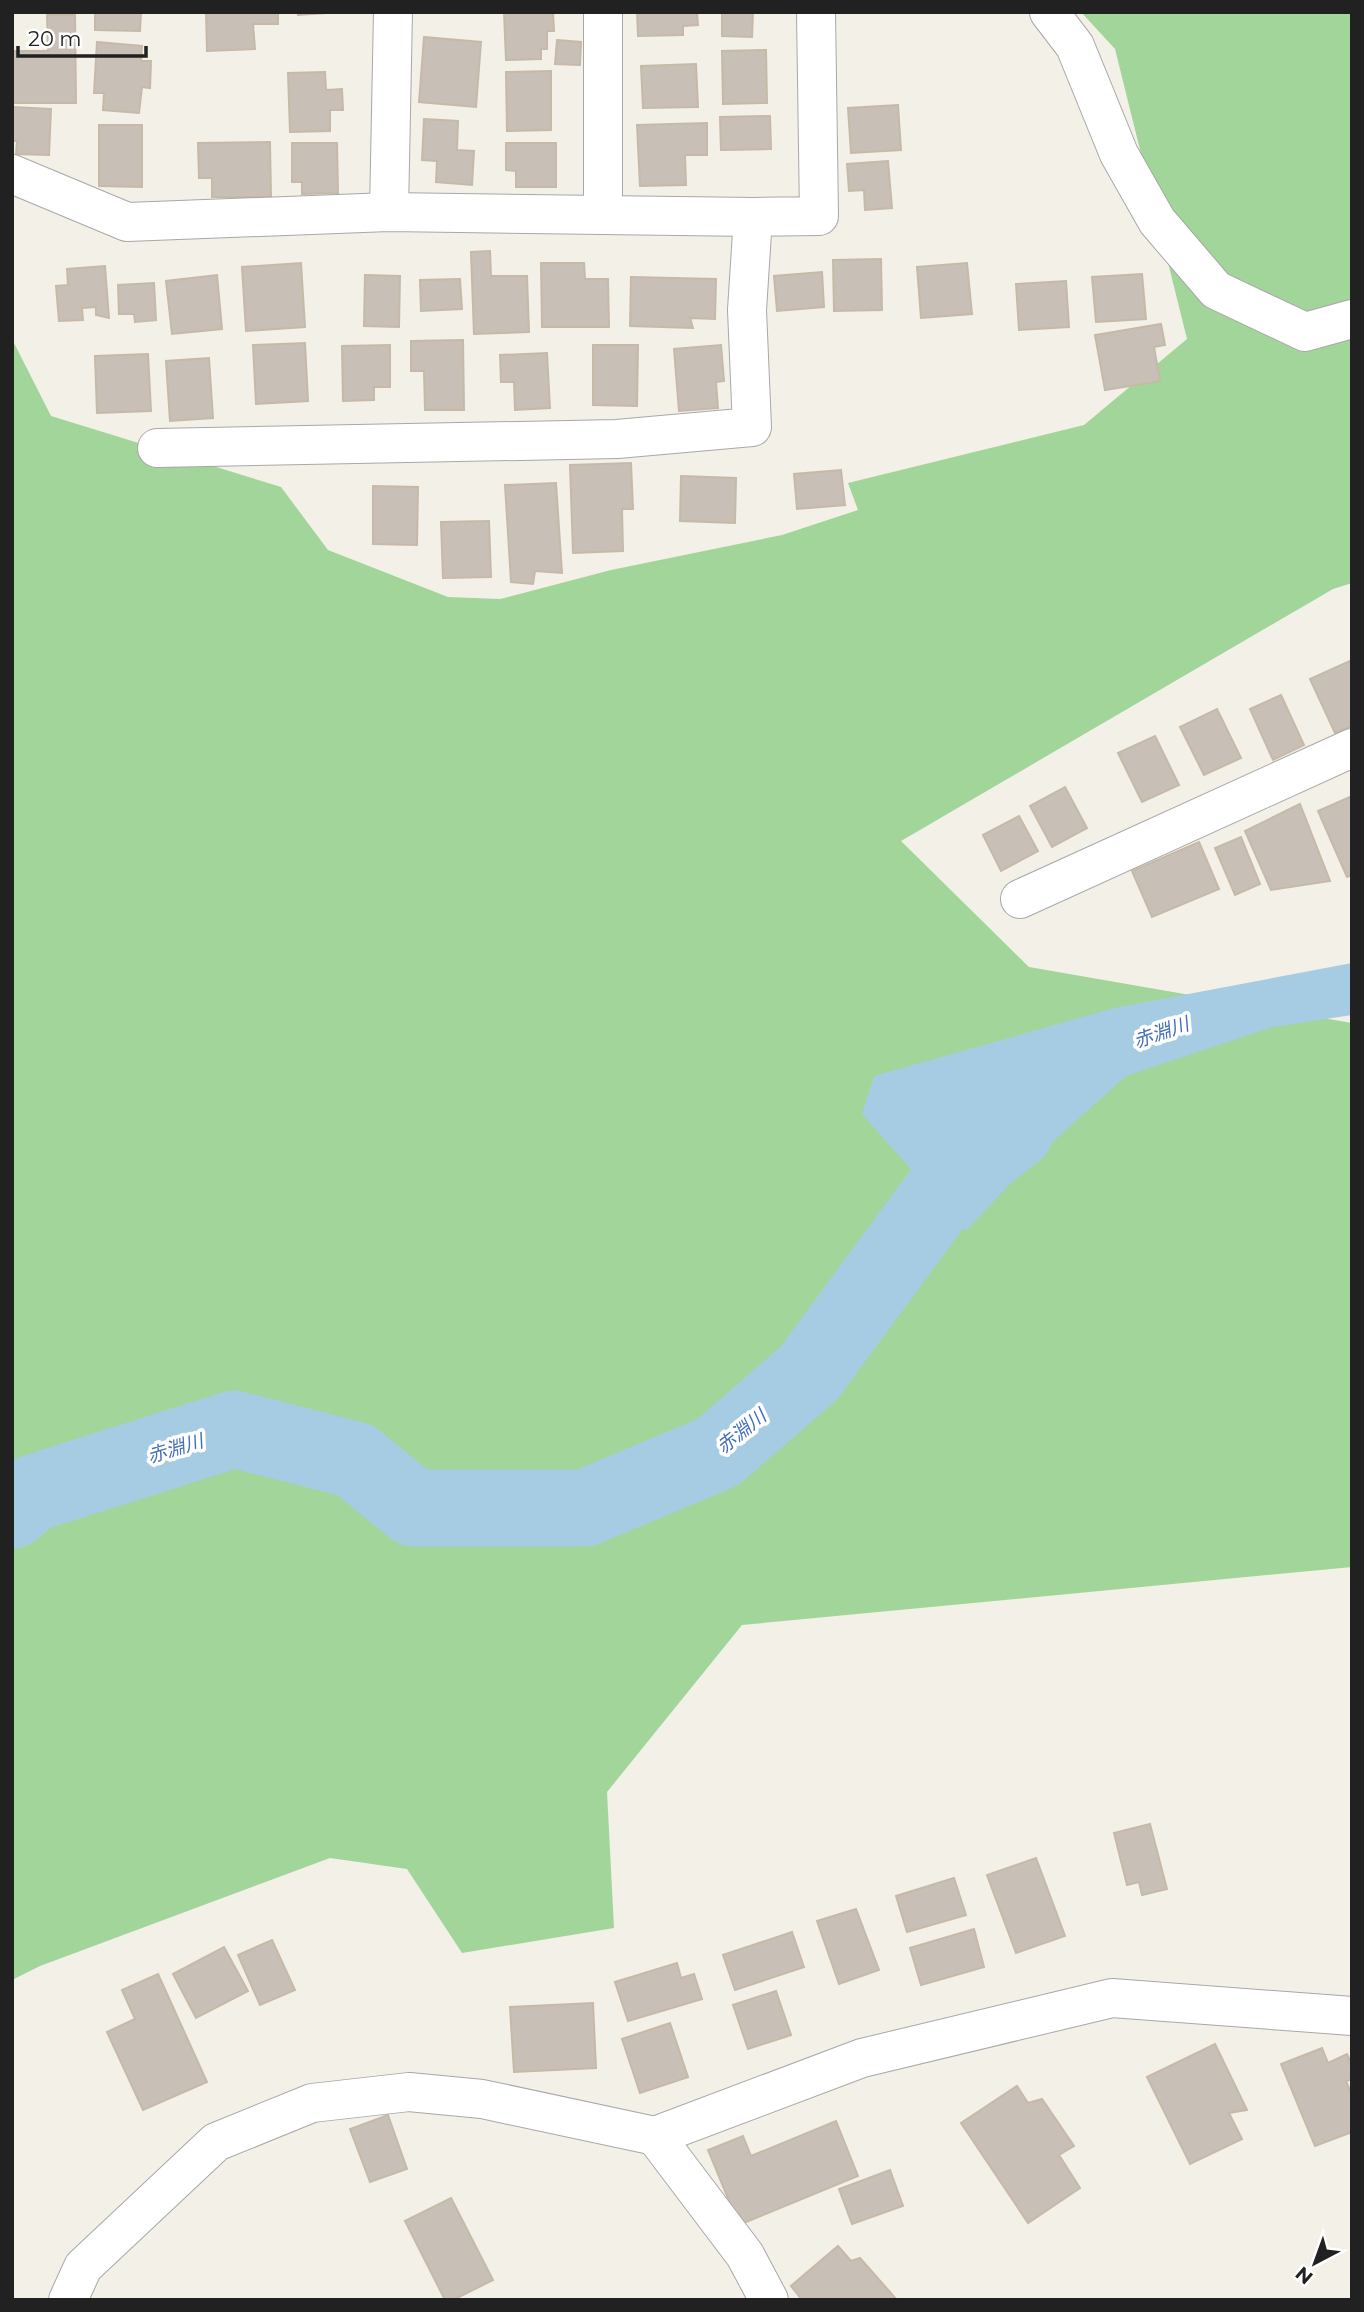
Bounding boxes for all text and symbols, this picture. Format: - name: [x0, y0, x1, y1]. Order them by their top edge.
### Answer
- scale bar: [18, 14, 145, 58]
- text: 20 m: [28, 26, 82, 51]
- water label: 赤淵川: [1130, 1012, 1194, 1053]
- water label: 赤淵川: [712, 1403, 772, 1458]
- water label: 赤淵川: [145, 1429, 208, 1468]
- north arrow: [1280, 2228, 1350, 2298]
- text: N: [1291, 2262, 1318, 2289]

